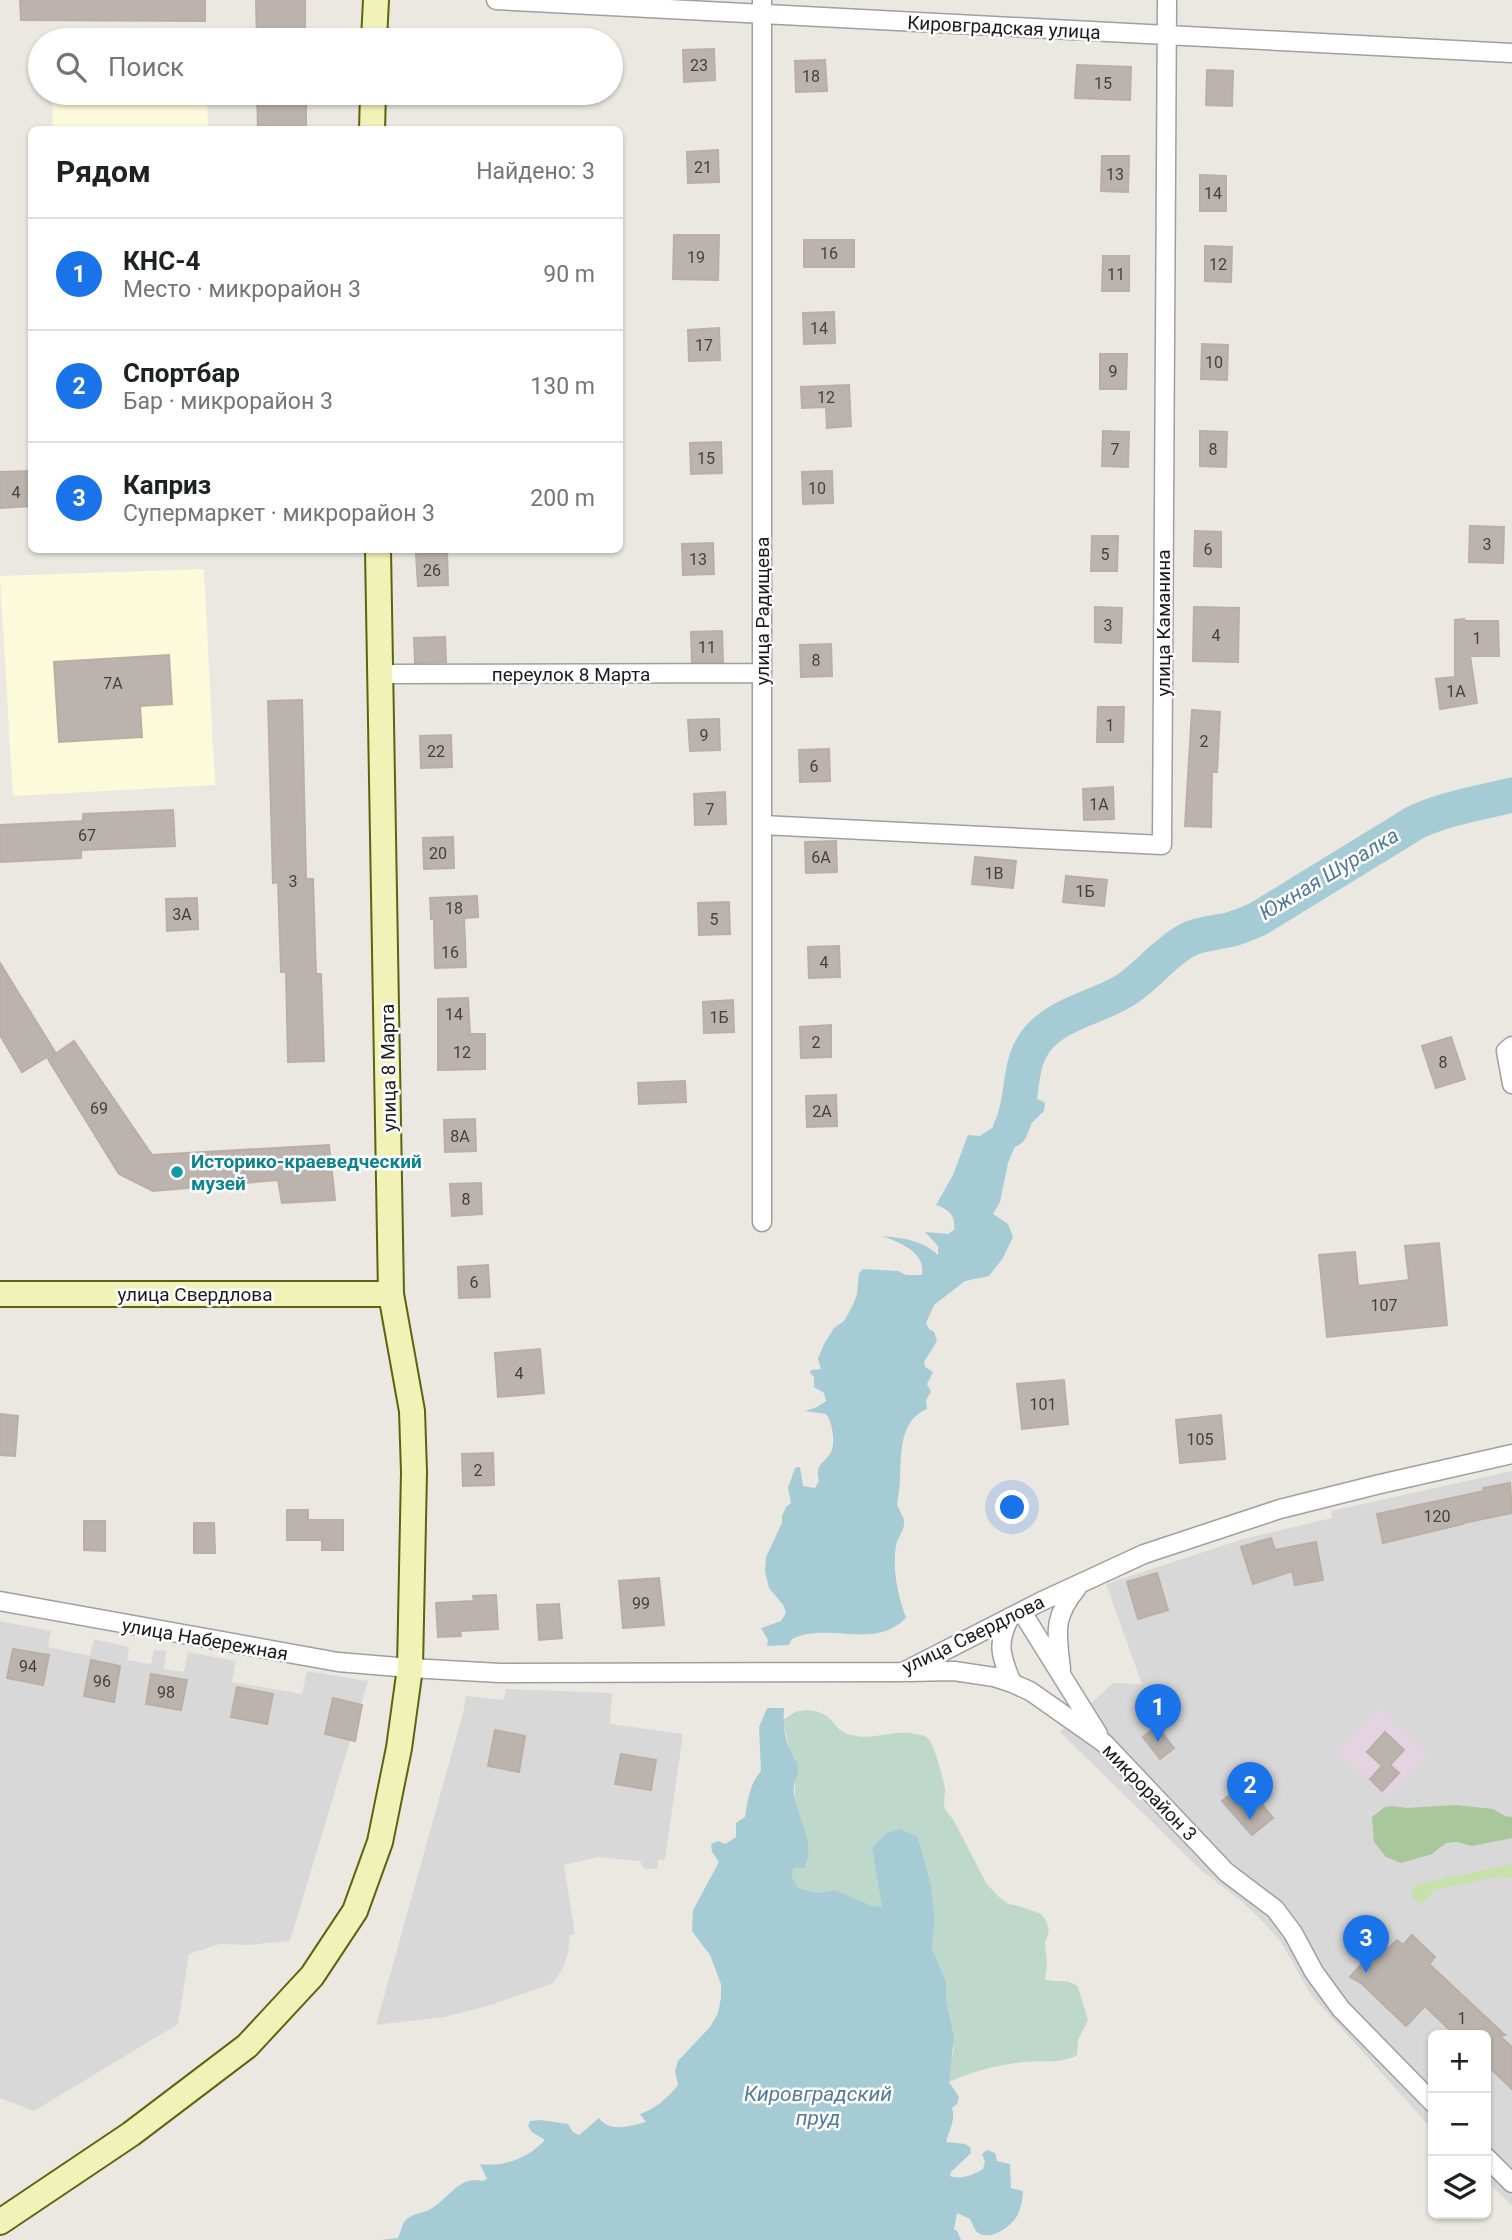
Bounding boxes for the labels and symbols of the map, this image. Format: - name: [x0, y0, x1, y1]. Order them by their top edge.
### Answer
- street label: Кировградская улица: [907, 11, 1101, 44]
- house number: 23: [690, 56, 708, 75]
- house number: 18: [802, 67, 820, 86]
- house number: 15: [1094, 74, 1112, 93]
- house number: 21: [694, 158, 712, 177]
- house number: 13: [1106, 165, 1124, 184]
- house number: 14: [1204, 184, 1222, 203]
- house number: 16: [820, 244, 838, 263]
- house number: 19: [687, 248, 705, 267]
- house number: 12: [1209, 255, 1227, 274]
- house number: 11: [1107, 265, 1125, 284]
- house number: 14: [810, 319, 828, 338]
- house number: 17: [695, 336, 713, 355]
- house number: 10: [1205, 353, 1223, 372]
- house number: 9: [1109, 362, 1118, 381]
- house number: 12: [817, 388, 835, 407]
- house number: 7: [1111, 440, 1120, 459]
- house number: 8: [1209, 440, 1218, 459]
- house number: 15: [697, 449, 715, 468]
- house number: 10: [808, 479, 826, 498]
- house number: 4: [12, 483, 21, 502]
- house number: 3: [1483, 535, 1492, 554]
- street label: улица Радищева: [751, 537, 774, 685]
- house number: 6: [1204, 540, 1213, 559]
- house number: 5: [1101, 545, 1110, 564]
- street label: улица Каманина: [1152, 549, 1175, 697]
- house number: 13: [689, 550, 707, 569]
- house number: 26: [423, 561, 441, 580]
- house number: 3: [1104, 616, 1113, 635]
- house number: 4: [1212, 626, 1221, 645]
- house number: 1: [1473, 629, 1482, 648]
- house number: 11: [698, 638, 716, 657]
- house number: 8: [812, 651, 821, 670]
- street label: переулок 8 Марта: [492, 663, 650, 686]
- house number: 7А: [103, 674, 123, 693]
- house number: 1А: [1446, 682, 1466, 701]
- house number: 1: [1106, 716, 1115, 735]
- house number: 9: [700, 726, 709, 745]
- house number: 2: [1200, 732, 1209, 751]
- house number: 22: [427, 742, 445, 761]
- house number: 6: [810, 757, 819, 776]
- house number: 1А: [1089, 795, 1109, 814]
- house number: 7: [706, 800, 715, 819]
- water label: Южная Шуралка: [1255, 823, 1403, 925]
- house number: 67: [78, 826, 96, 845]
- house number: 20: [429, 844, 447, 863]
- house number: 6А: [811, 848, 831, 867]
- house number: 1В: [985, 864, 1004, 883]
- house number: 3: [289, 872, 298, 891]
- house number: 1Б: [1075, 882, 1095, 901]
- house number: 18: [445, 899, 463, 918]
- house number: 3А: [172, 905, 192, 924]
- house number: 5: [710, 910, 719, 929]
- house number: 16: [441, 943, 459, 962]
- house number: 4: [820, 953, 829, 972]
- street label: улица 8 Марта: [376, 1004, 401, 1132]
- house number: 14: [445, 1005, 463, 1024]
- house number: 1Б: [709, 1008, 729, 1027]
- house number: 2: [812, 1033, 821, 1052]
- house number: 12: [453, 1043, 471, 1062]
- house number: 8: [1439, 1053, 1448, 1072]
- house number: 69: [90, 1099, 108, 1118]
- house number: 2А: [812, 1102, 832, 1121]
- house number: 8А: [450, 1127, 470, 1146]
- place label: Историко-краеведческий музей: [191, 1150, 422, 1195]
- marker: Историко-краеведческий музей: [169, 1164, 185, 1180]
- house number: 8: [462, 1190, 471, 1209]
- house number: 6: [470, 1273, 479, 1292]
- street label: улица Свердлова: [117, 1283, 273, 1306]
- house number: 107: [1371, 1296, 1397, 1315]
- house number: 4: [515, 1364, 524, 1383]
- house number: 101: [1030, 1395, 1056, 1414]
- house number: 105: [1187, 1430, 1213, 1449]
- house number: 2: [474, 1461, 483, 1480]
- your location: [995, 1490, 1029, 1524]
- house number: 120: [1424, 1507, 1450, 1526]
- street label: улица Свердлова: [898, 1590, 1048, 1679]
- house number: 99: [632, 1594, 650, 1613]
- street label: улица Набережная: [120, 1614, 290, 1665]
- house number: 94: [19, 1657, 37, 1676]
- house number: 96: [93, 1672, 111, 1691]
- house number: 98: [157, 1683, 175, 1702]
- pin: 1: [1135, 1684, 1181, 1742]
- street label: микрорайон 3: [1098, 1739, 1202, 1846]
- pin: 2: [1227, 1762, 1273, 1820]
- pin: 3: [1343, 1915, 1389, 1973]
- house number: 1: [1458, 2009, 1467, 2028]
- water label: Кировградский пруд: [744, 2082, 892, 2130]

